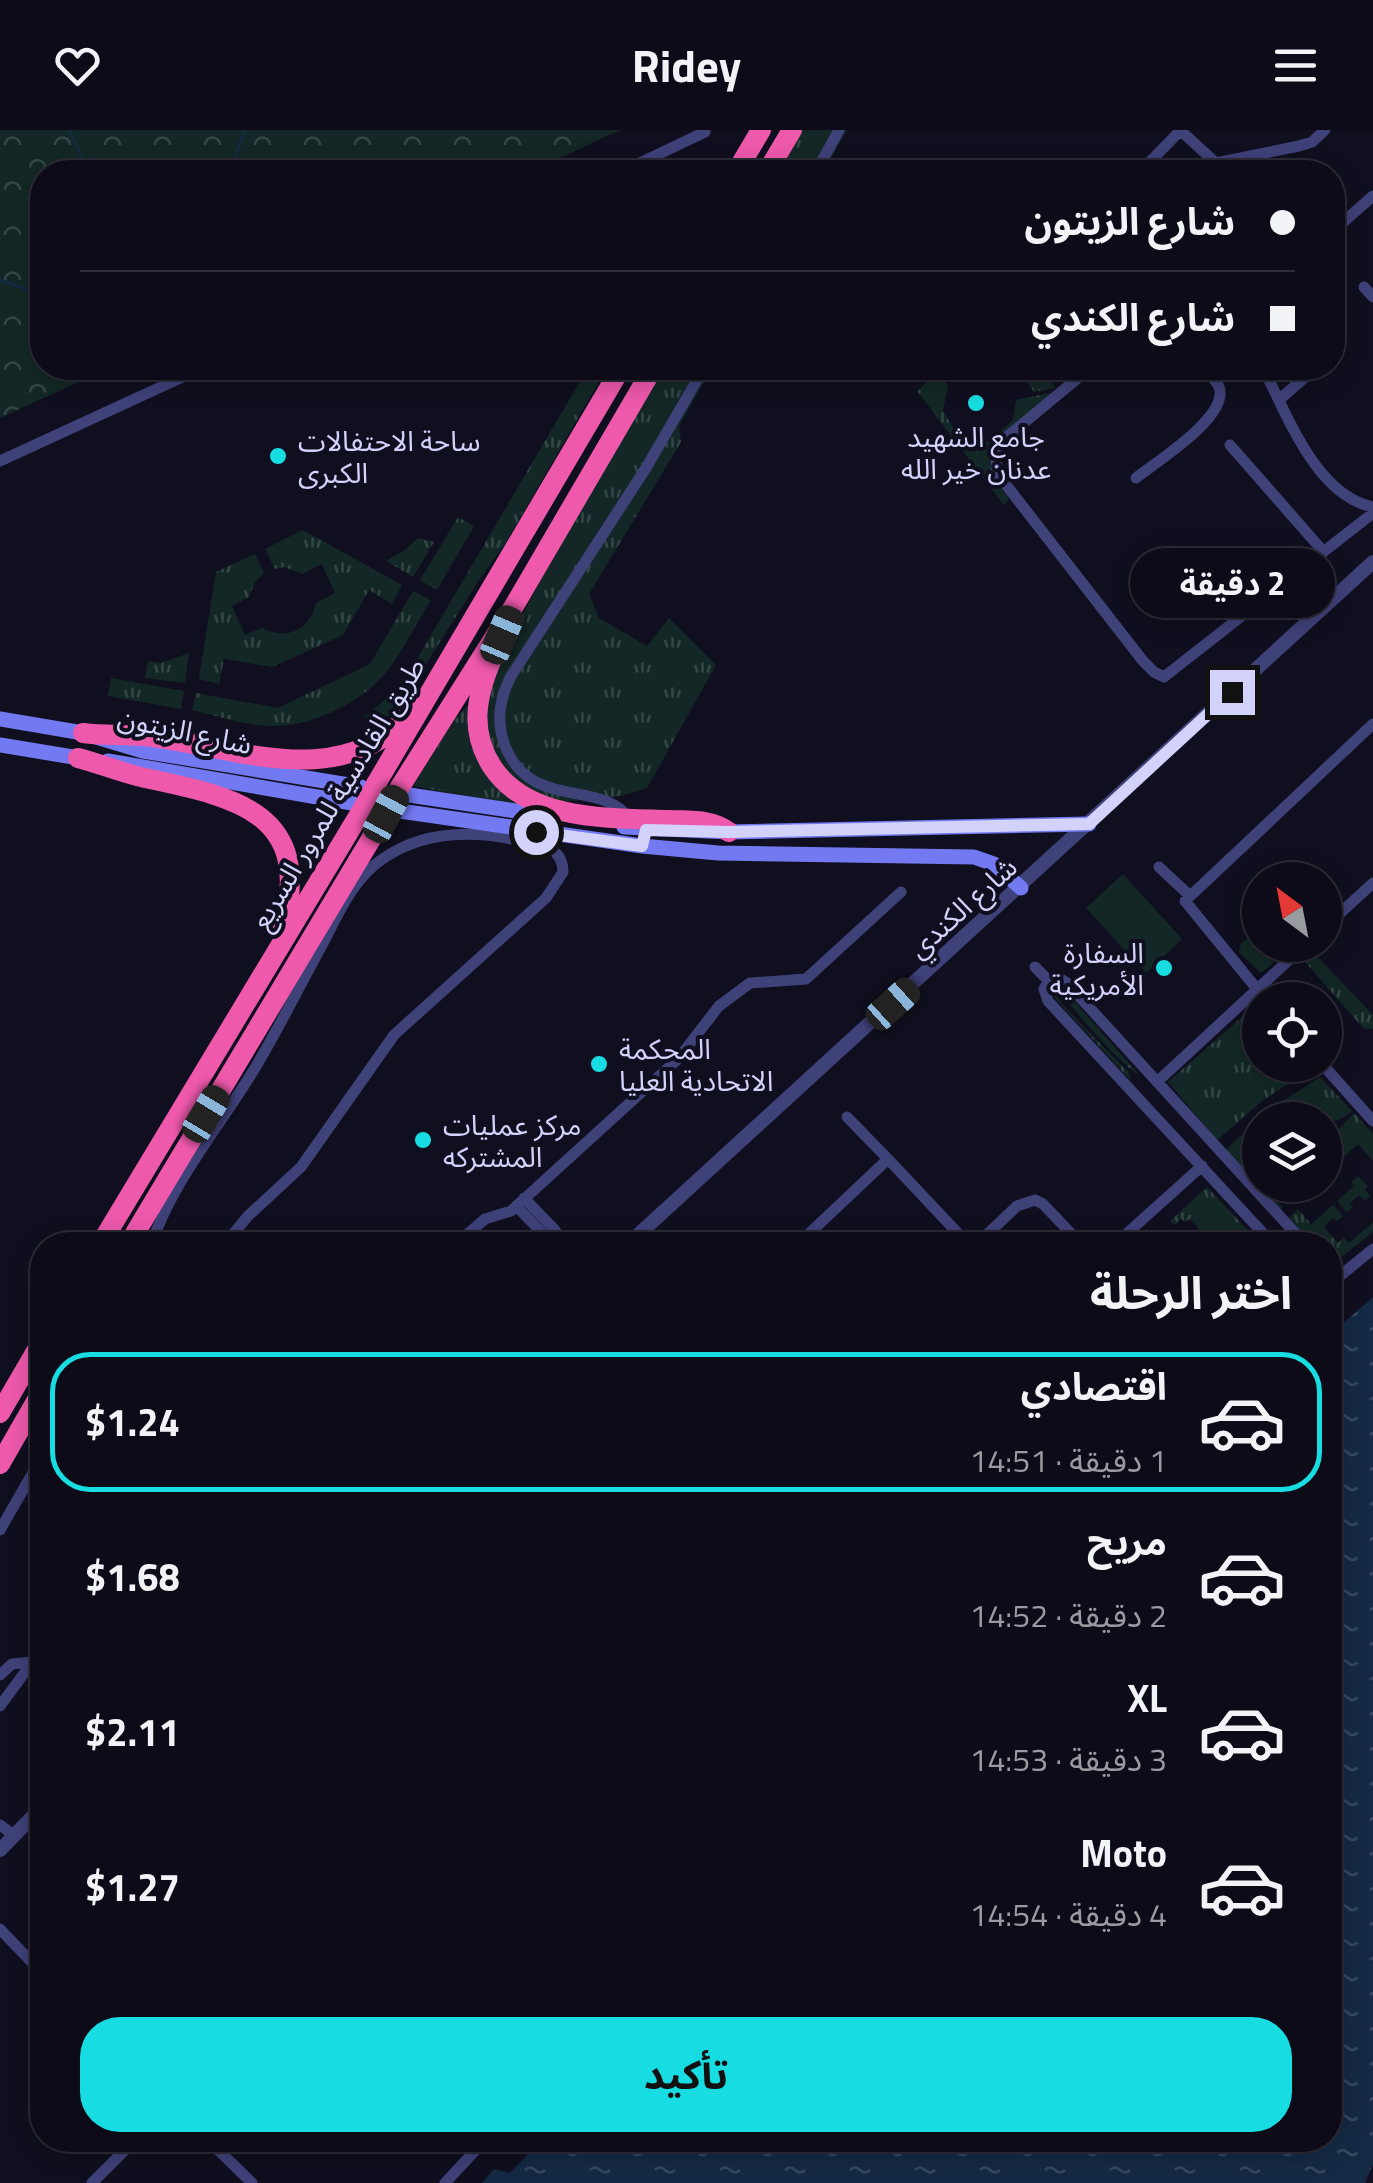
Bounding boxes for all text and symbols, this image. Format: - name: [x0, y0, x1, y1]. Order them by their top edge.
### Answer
- text: Ridey: [632, 31, 741, 99]
- icon: heart: [50, 38, 105, 93]
- icon: menu: [1268, 38, 1323, 93]
- text: شارع الزيتون: [1024, 192, 1235, 250]
- text: شارع الكندي: [1031, 288, 1235, 346]
- marker: جامع الشهيد عدنان خير الله: [965, 392, 987, 414]
- place label: جامع الشهيد عدنان خير الله: [901, 415, 1051, 490]
- place label: ساحة الاحتفالات الكبرى: [298, 419, 480, 494]
- marker: ساحة الاحتفالات الكبرى: [267, 445, 289, 467]
- callout: 2 دقيقة: [1130, 547, 1334, 617]
- text: 2 دقيقة: [1180, 559, 1285, 607]
- car: [476, 602, 528, 668]
- street label: طريق القادسية للمرور السريع: [238, 649, 436, 937]
- route end: [1210, 670, 1255, 715]
- street label: شارع الزيتون: [114, 695, 256, 765]
- car: [359, 780, 413, 848]
- route start: [514, 810, 559, 855]
- street label: شارع الكندي: [898, 846, 1027, 968]
- north arrow: [1242, 862, 1342, 962]
- map controls: [1242, 862, 1342, 1202]
- place label: السفارة الأمريكية: [1049, 931, 1144, 1006]
- marker: السفارة الأمريكية: [1153, 957, 1175, 979]
- car: [861, 973, 925, 1035]
- button: locate: [1242, 982, 1342, 1082]
- place label: المحكمة الاتحادية العليا: [619, 1027, 773, 1102]
- marker: المحكمة الاتحادية العليا: [588, 1053, 610, 1075]
- car: [178, 1081, 234, 1147]
- button: layers: [1242, 1102, 1342, 1202]
- place label: مركز عمليات المشتركه: [443, 1103, 582, 1178]
- marker: مركز عمليات المشتركه: [412, 1129, 434, 1151]
- text: اختر الرحلة: [1090, 1258, 1292, 1326]
- text: اقتصادي: [1021, 1357, 1167, 1415]
- icon: car: [1197, 1377, 1287, 1467]
- text: $1.24: [85, 1393, 180, 1451]
- text: 1 دقيقة · 14:51: [969, 1436, 1167, 1484]
- text: مريح: [1087, 1512, 1167, 1570]
- icon: car: [1197, 1532, 1287, 1622]
- text: $1.68: [85, 1548, 180, 1606]
- text: 2 دقيقة · 14:52: [969, 1591, 1167, 1639]
- text: XL: [1127, 1669, 1167, 1727]
- icon: car: [1197, 1687, 1287, 1777]
- text: $2.11: [85, 1703, 180, 1761]
- text: 3 دقيقة · 14:53: [969, 1735, 1167, 1783]
- text: Moto: [1080, 1824, 1167, 1882]
- icon: car: [1197, 1842, 1287, 1932]
- text: $1.27: [85, 1858, 180, 1916]
- text: 4 دقيقة · 14:54: [969, 1890, 1167, 1938]
- button: تأكيد: [80, 2017, 1292, 2132]

